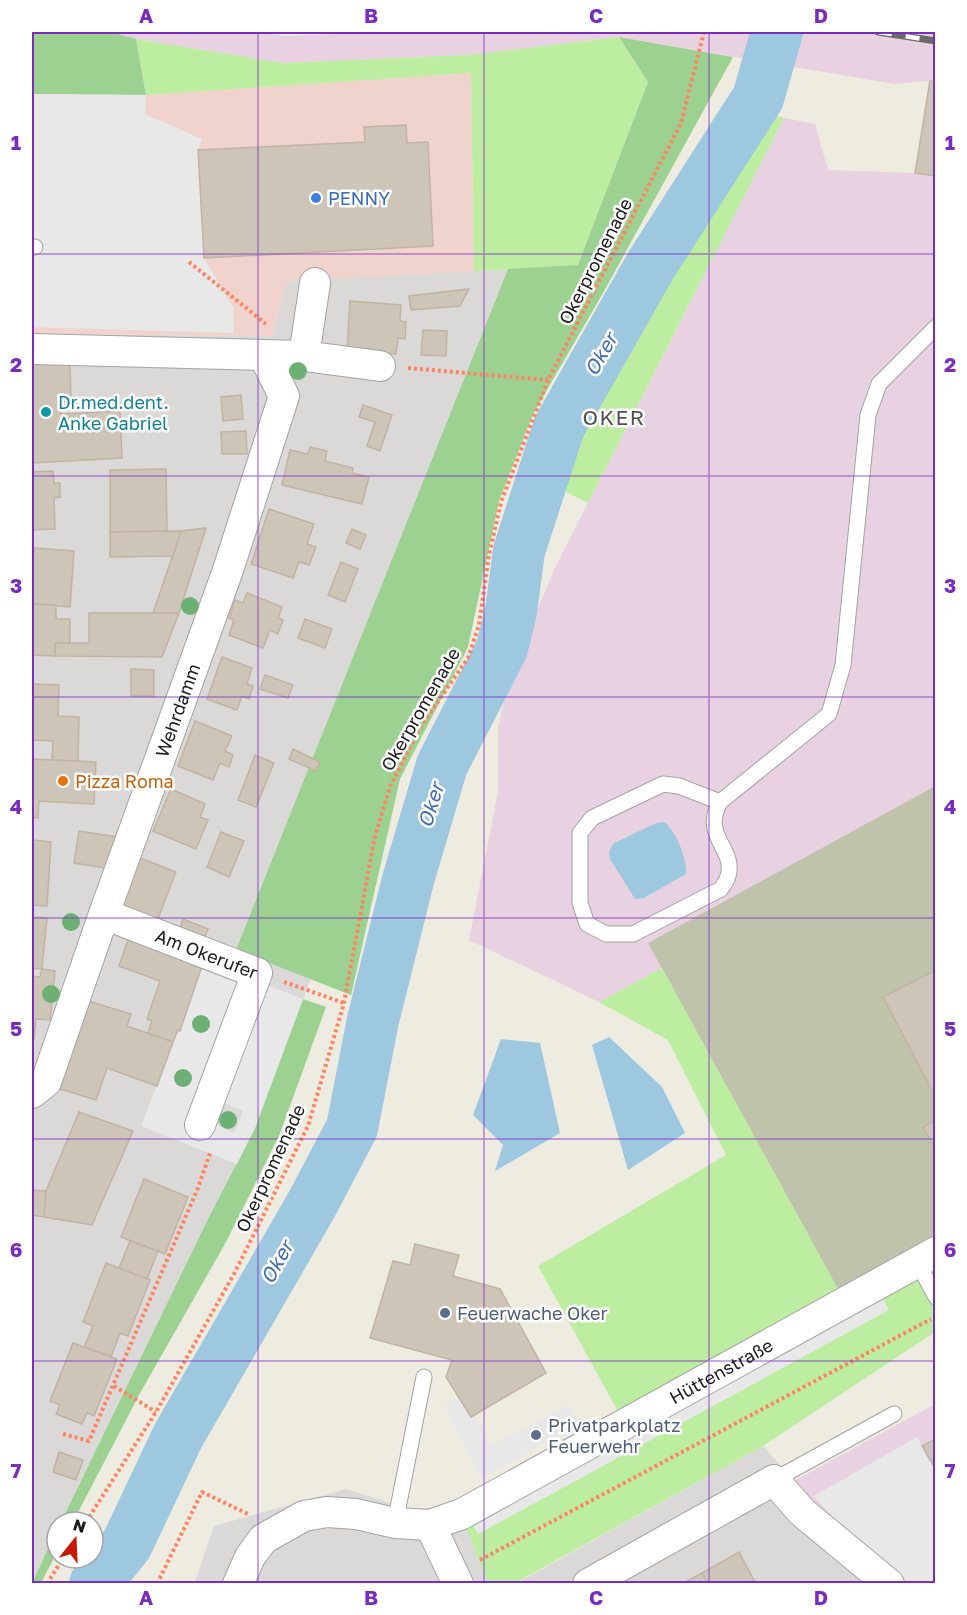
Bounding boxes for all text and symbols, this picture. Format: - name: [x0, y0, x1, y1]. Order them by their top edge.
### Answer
- text: A: [139, 3, 153, 27]
- text: B: [364, 3, 378, 27]
- text: C: [589, 3, 603, 27]
- text: D: [814, 3, 828, 27]
- text: 1: [11, 130, 21, 154]
- text: 1: [945, 130, 955, 154]
- place label: PENNY: [328, 187, 390, 209]
- marker: PENNY: [309, 191, 323, 205]
- street label: Okerpromenade: [554, 194, 636, 328]
- water label: Oker: [578, 326, 623, 380]
- text: 2: [10, 352, 22, 376]
- text: 2: [944, 352, 956, 376]
- place label: Dr.med.dent. Anke Gabriel: [58, 391, 169, 434]
- district label: OKER: [582, 404, 646, 430]
- marker: Dr.med.dent. Anke Gabriel: [39, 405, 53, 419]
- text: 3: [10, 573, 22, 597]
- text: 3: [944, 573, 956, 597]
- street label: Okerpromenade: [376, 644, 464, 774]
- street label: Wehrdamm: [150, 661, 204, 760]
- place label: Pizza Roma: [75, 770, 174, 792]
- marker: Pizza Roma: [56, 774, 70, 788]
- water label: Oker: [412, 777, 449, 830]
- text: 4: [10, 794, 22, 818]
- text: 4: [944, 794, 956, 818]
- street label: Am Okerufer: [152, 924, 261, 983]
- text: 5: [10, 1016, 22, 1040]
- text: 5: [944, 1016, 956, 1040]
- street label: Okerpromenade: [231, 1101, 309, 1235]
- water label: Oker: [255, 1234, 299, 1288]
- text: 6: [10, 1237, 22, 1261]
- text: 6: [944, 1237, 956, 1261]
- place label: Feuerwache Oker: [457, 1302, 607, 1324]
- marker: Feuerwache Oker: [438, 1306, 452, 1320]
- street label: Hüttenstraße: [665, 1333, 777, 1408]
- place label: Privatparkplatz Feuerwehr: [548, 1414, 680, 1457]
- marker: Privatparkplatz Feuerwehr: [529, 1428, 543, 1442]
- text: 7: [11, 1458, 22, 1482]
- text: 7: [945, 1458, 956, 1482]
- north arrow: [45, 1510, 105, 1570]
- text: N: [71, 1514, 89, 1537]
- text: A: [139, 1585, 153, 1609]
- text: B: [364, 1585, 378, 1609]
- text: C: [589, 1585, 603, 1609]
- text: D: [814, 1585, 828, 1609]

